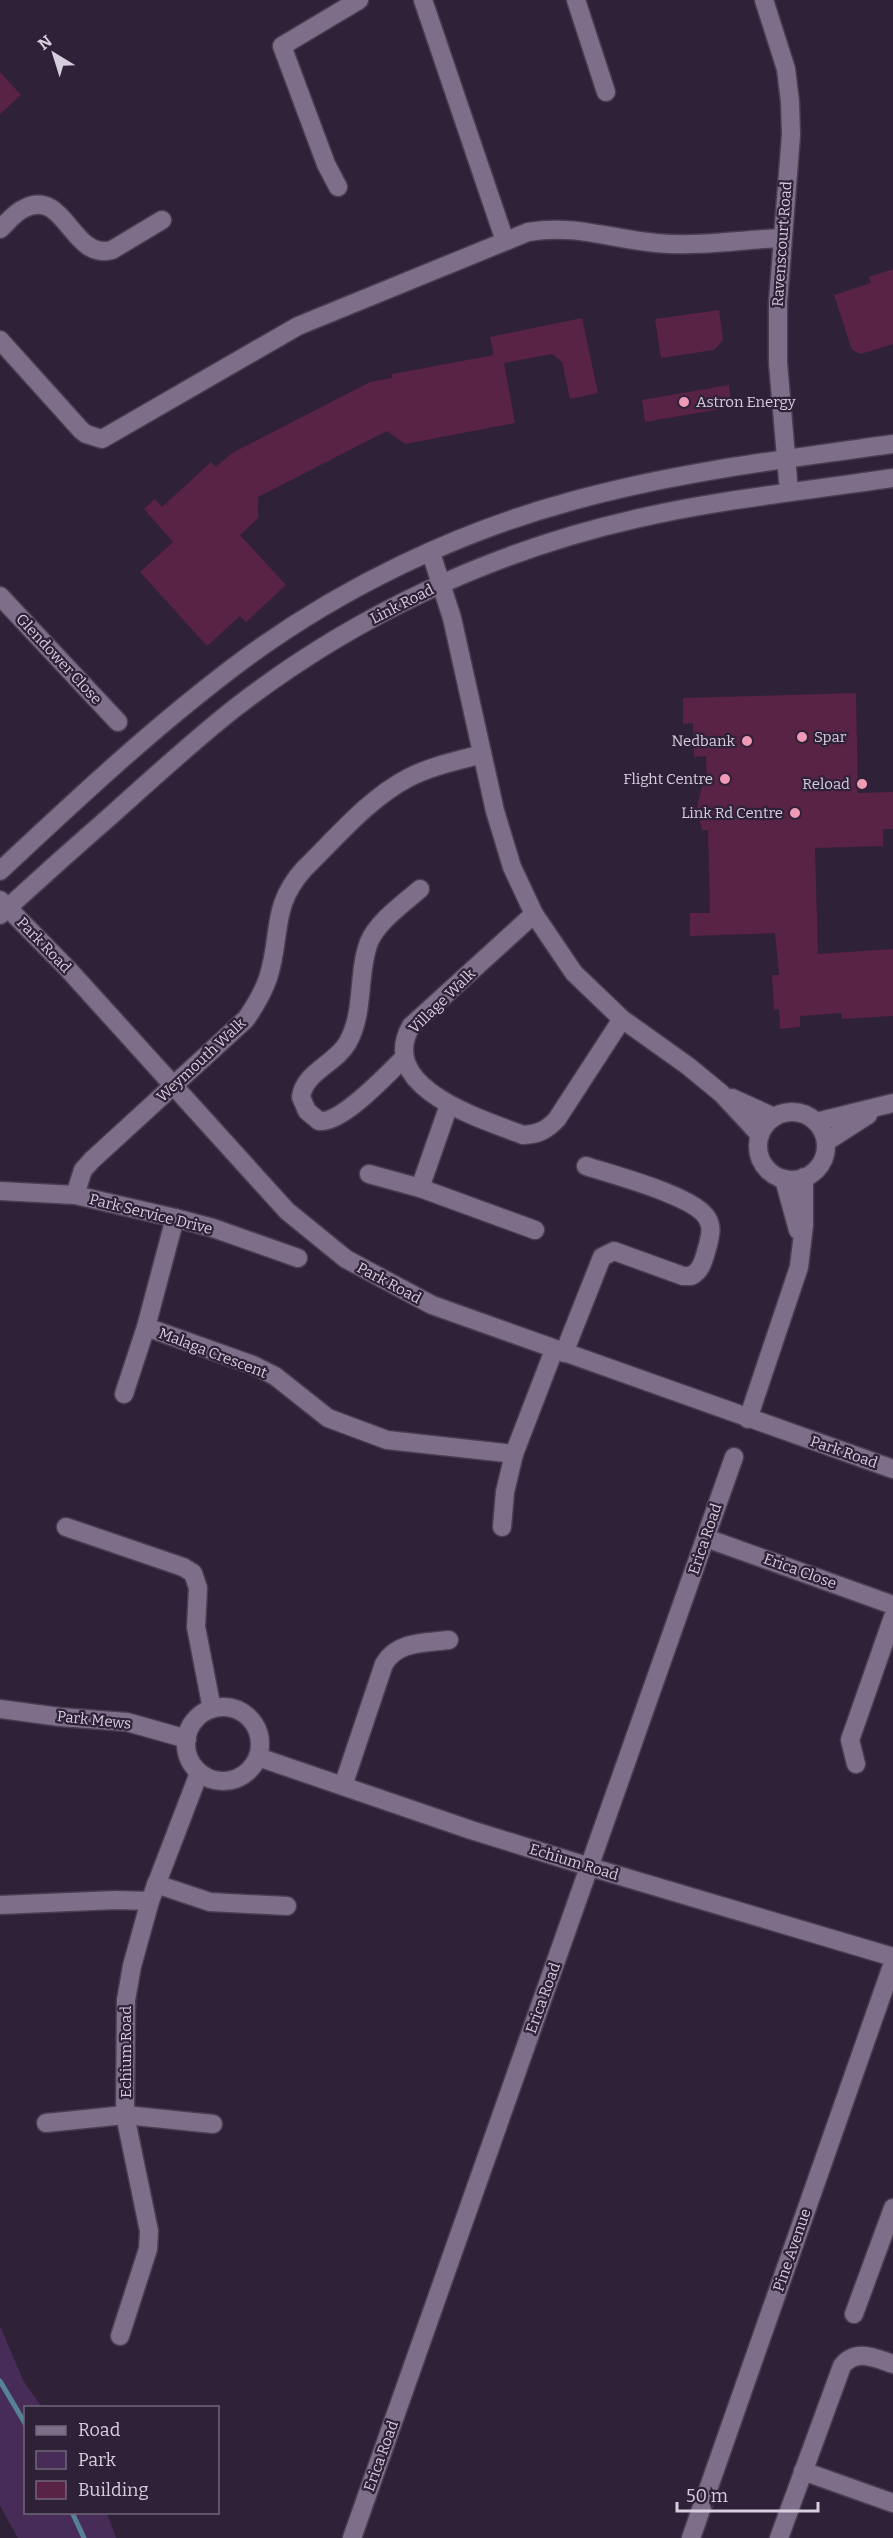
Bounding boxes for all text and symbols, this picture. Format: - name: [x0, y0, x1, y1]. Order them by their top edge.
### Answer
- north arrow: [24, 24, 84, 84]
- text: N: [34, 31, 56, 54]
- street label: Ravenscourt Road: [769, 181, 795, 307]
- place label: Astron Energy: [696, 393, 796, 411]
- marker: Astron Energy: [677, 395, 691, 409]
- street label: Link Road: [367, 580, 437, 628]
- street label: Glendower Close: [12, 610, 106, 708]
- place label: Spar: [814, 728, 847, 746]
- marker: Spar: [795, 730, 809, 744]
- place label: Nedbank: [671, 732, 735, 750]
- marker: Nedbank: [740, 734, 754, 748]
- place label: Flight Centre: [623, 770, 713, 788]
- marker: Flight Centre: [718, 772, 732, 786]
- place label: Reload: [802, 775, 850, 793]
- marker: Reload: [855, 777, 869, 791]
- place label: Link Rd Centre: [681, 804, 783, 822]
- marker: Link Rd Centre: [788, 806, 802, 820]
- street label: Park Road: [13, 914, 75, 976]
- street label: Village Walk: [405, 965, 479, 1037]
- street label: Weymouth Walk: [153, 1014, 250, 1106]
- street label: Park Service Drive: [88, 1190, 214, 1238]
- street label: Park Road: [354, 1259, 424, 1307]
- street label: Malaga Crescent: [156, 1324, 270, 1382]
- street label: Park Road: [808, 1432, 880, 1472]
- street label: Erica Road: [684, 1501, 726, 1577]
- street label: Erica Close: [761, 1550, 839, 1592]
- street label: Park Mews: [56, 1707, 132, 1733]
- street label: Echium Road: [527, 1840, 621, 1884]
- street label: Erica Road: [522, 1960, 564, 2036]
- street label: Echium Road: [117, 2006, 135, 2098]
- street label: Pine Avenue: [769, 2206, 815, 2294]
- legend: [24, 2406, 219, 2514]
- street label: Erica Road: [360, 2418, 402, 2494]
- text: Road: [78, 2419, 121, 2441]
- text: Park: [78, 2449, 117, 2471]
- scale bar: [677, 2475, 818, 2513]
- text: Building: [78, 2479, 149, 2501]
- text: 50 m: [686, 2485, 728, 2507]

